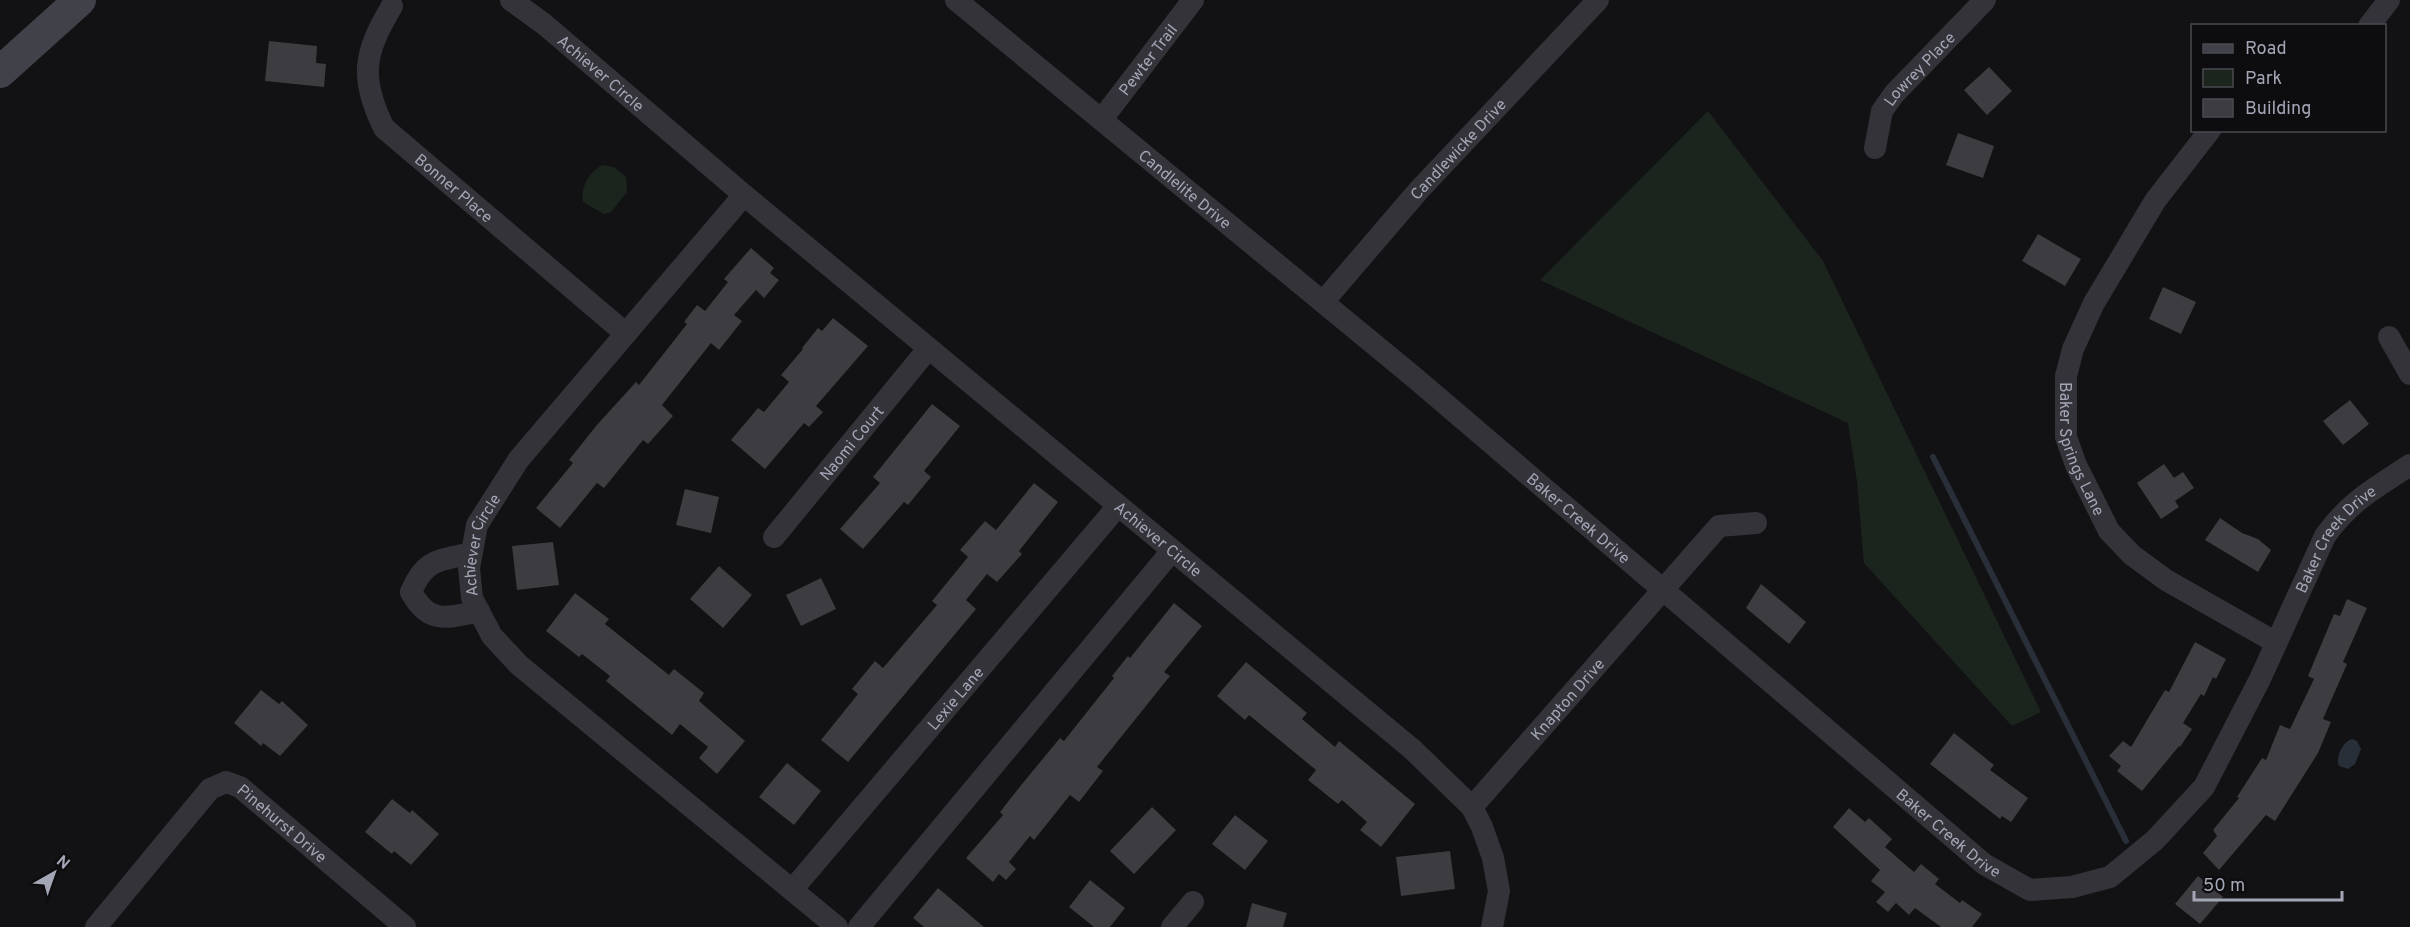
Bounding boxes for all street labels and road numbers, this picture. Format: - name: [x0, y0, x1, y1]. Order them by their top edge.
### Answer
- street label: Pewter Trail: [1115, 21, 1183, 100]
- street label: Lowrey Place: [1880, 29, 1960, 111]
- street label: Achiever Circle: [552, 32, 647, 117]
- street label: Candlewicke Drive: [1407, 95, 1512, 205]
- street label: Candlelite Drive: [1133, 146, 1235, 234]
- street label: Bonner Place: [410, 150, 496, 228]
- street label: Baker Springs Lane: [2054, 382, 2108, 520]
- street label: Naomi Court: [816, 402, 889, 485]
- street label: Baker Creek Drive: [1522, 470, 1633, 569]
- street label: Baker Creek Drive: [2292, 482, 2381, 597]
- street label: Achiever Circle: [461, 491, 506, 597]
- street label: Achiever Circle: [1109, 498, 1205, 582]
- street label: Knapton Drive: [1527, 655, 1610, 745]
- street label: Lexie Lane: [924, 663, 989, 735]
- street label: Pinehurst Drive: [232, 781, 330, 868]
- street label: Baker Creek Drive: [1891, 785, 2004, 883]

